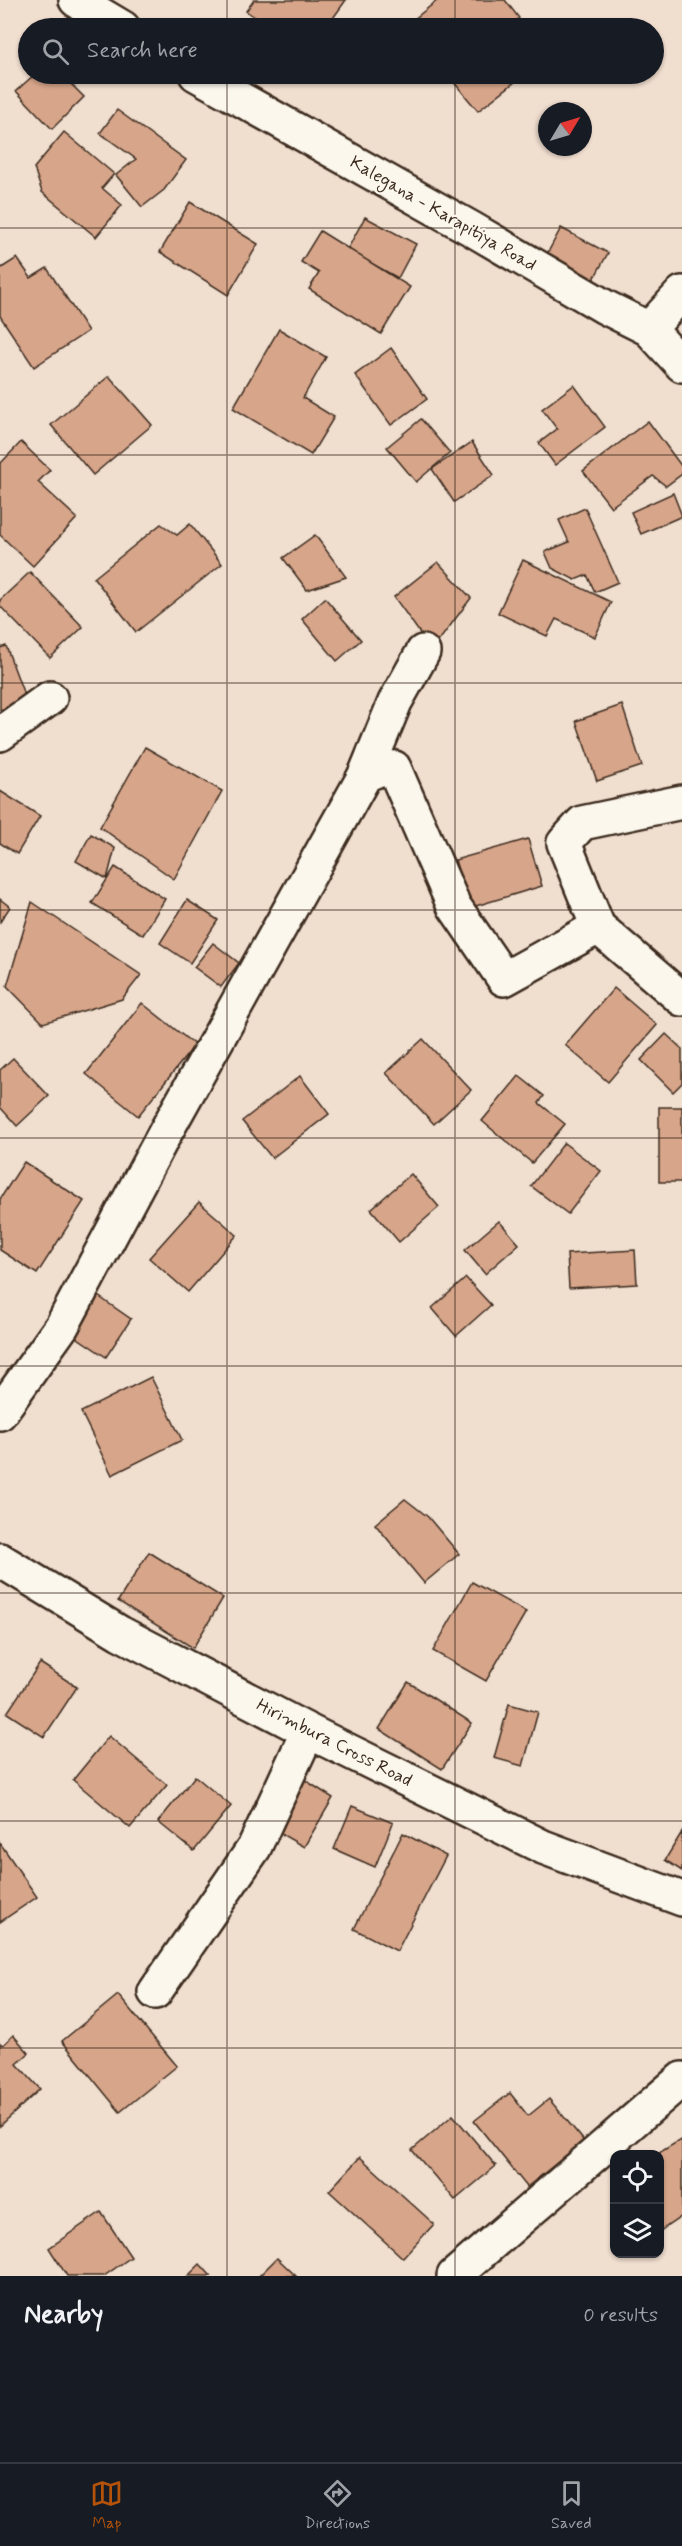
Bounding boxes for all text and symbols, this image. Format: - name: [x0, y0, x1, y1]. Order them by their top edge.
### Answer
- search box: [18, 18, 664, 84]
- icon: search: [39, 35, 72, 68]
- text: Search here: [87, 37, 198, 65]
- north arrow: [538, 102, 592, 156]
- street label: Kalegana - Karapitiya Road: [345, 151, 541, 278]
- street label: Hirimbura Cross Road: [252, 1693, 416, 1793]
- map controls: [610, 2150, 664, 2258]
- button: locate: [610, 2150, 664, 2204]
- button: layers: [610, 2204, 664, 2258]
- text: Nearby: [24, 2298, 103, 2332]
- text: 0 results: [584, 2302, 658, 2329]
- tab: Map: [90, 2477, 123, 2534]
- tab: Directions: [304, 2477, 370, 2534]
- tab: Saved: [551, 2477, 592, 2534]

